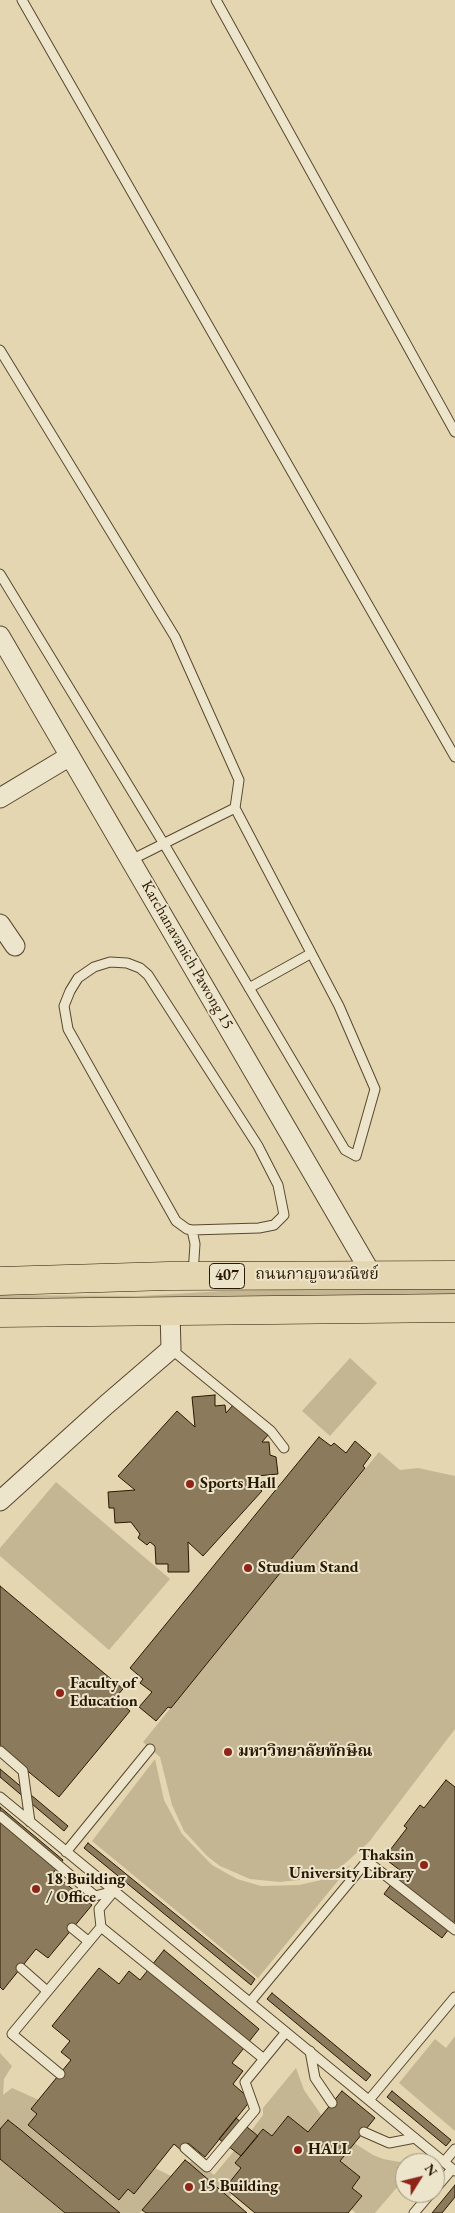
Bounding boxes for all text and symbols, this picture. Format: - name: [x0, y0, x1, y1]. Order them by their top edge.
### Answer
- street label: Karchanavanich Pawong 15: [137, 877, 237, 1033]
- road number: 407: [210, 1264, 244, 1288]
- street label: ถนนกาญจนวณิชย์: [255, 1265, 379, 1285]
- place label: Sports Hall: [200, 1474, 276, 1494]
- marker: Sports Hall: [184, 1478, 196, 1490]
- place label: Studium Stand: [258, 1558, 359, 1578]
- marker: Studium Stand: [242, 1562, 254, 1574]
- place label: Faculty of Education: [70, 1674, 138, 1712]
- marker: Faculty of Education: [54, 1687, 66, 1699]
- place label: มหาวิทยาลัยทักษิณ: [238, 1742, 372, 1762]
- marker: มหาวิทยาลัยทักษิณ: [222, 1746, 234, 1758]
- place label: Thaksin University Library: [289, 1846, 414, 1884]
- marker: Thaksin University Library: [418, 1859, 430, 1871]
- place label: 18 Building / Office: [46, 1870, 125, 1908]
- marker: 18 Building / Office: [30, 1883, 42, 1895]
- place label: HALL: [308, 2140, 351, 2160]
- marker: HALL: [292, 2144, 304, 2156]
- north arrow: [395, 2153, 445, 2203]
- text: N: [421, 2160, 442, 2180]
- place label: 15 Building: [199, 2177, 278, 2197]
- marker: 15 Building: [183, 2181, 195, 2193]

